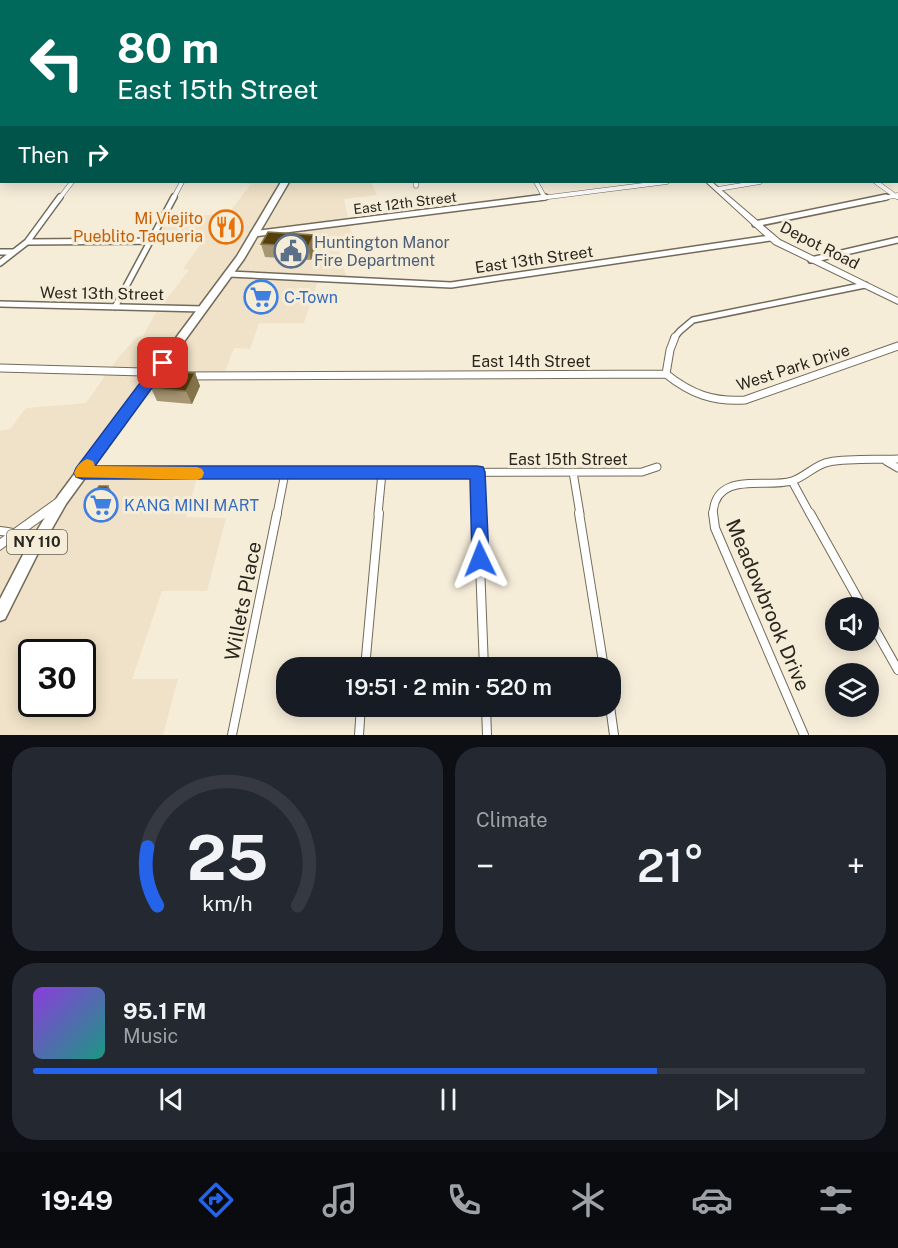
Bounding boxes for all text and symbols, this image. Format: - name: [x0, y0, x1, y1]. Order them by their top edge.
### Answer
- text: 80 m: [117, 23, 219, 72]
- icon: left: [18, 24, 96, 102]
- text: East 15th Street: [117, 73, 319, 105]
- icon: right: [81, 138, 114, 171]
- text: Then: [18, 142, 69, 168]
- street label: East 12th Street: [352, 189, 458, 217]
- place label: Mi Viejito Pueblito Taqueria: [73, 209, 203, 246]
- restaurant icon: Mi Viejito Pueblito Taqueria: [208, 209, 244, 245]
- street label: Depot Road: [777, 217, 863, 274]
- public building icon: Huntington Manor Fire Department: [273, 233, 309, 269]
- place label: Huntington Manor Fire Department: [314, 233, 450, 270]
- street label: East 13th Street: [474, 242, 594, 277]
- supermarket icon: C-Town: [243, 279, 279, 315]
- street label: West 13th Street: [40, 283, 164, 304]
- place label: C-Town: [284, 288, 338, 307]
- pin: [137, 337, 188, 388]
- street label: West Park Drive: [734, 340, 852, 395]
- icon: arrive: [146, 346, 179, 379]
- street label: East 14th Street: [471, 352, 591, 371]
- street label: East 15th Street: [508, 450, 628, 469]
- supermarket icon: KANG MINI MART: [83, 487, 119, 523]
- place label: KANG MINI MART: [124, 496, 260, 515]
- street label: Meadowbrook Drive: [721, 515, 815, 695]
- position arrow: [448, 527, 512, 591]
- road number: NY 110: [7, 530, 67, 554]
- street label: Willets Place: [220, 539, 266, 663]
- map controls: [825, 597, 879, 717]
- button: sound: [825, 597, 879, 651]
- speed limit sign: 30: [18, 639, 96, 717]
- button: layers: [825, 663, 879, 717]
- text: 19:51 · 2 min · 520 m: [345, 674, 552, 700]
- text: Climate: [476, 808, 548, 832]
- text: 25: [187, 821, 268, 894]
- text: 21°: [637, 839, 704, 892]
- text: −: [476, 847, 494, 885]
- text: +: [847, 847, 865, 885]
- text: km/h: [202, 891, 253, 916]
- text: 95.1 FM: [123, 998, 206, 1024]
- text: Music: [123, 1024, 178, 1048]
- icon: previous: [155, 1083, 188, 1116]
- icon: pause: [432, 1083, 465, 1116]
- icon: next: [710, 1083, 743, 1116]
- icon: directions: [195, 1179, 237, 1221]
- icon: music: [319, 1179, 361, 1221]
- icon: phone: [443, 1179, 485, 1221]
- icon: climate: [567, 1179, 609, 1221]
- icon: car: [691, 1179, 733, 1221]
- icon: filters: [815, 1179, 857, 1221]
- text: 19:49: [41, 1184, 113, 1216]

